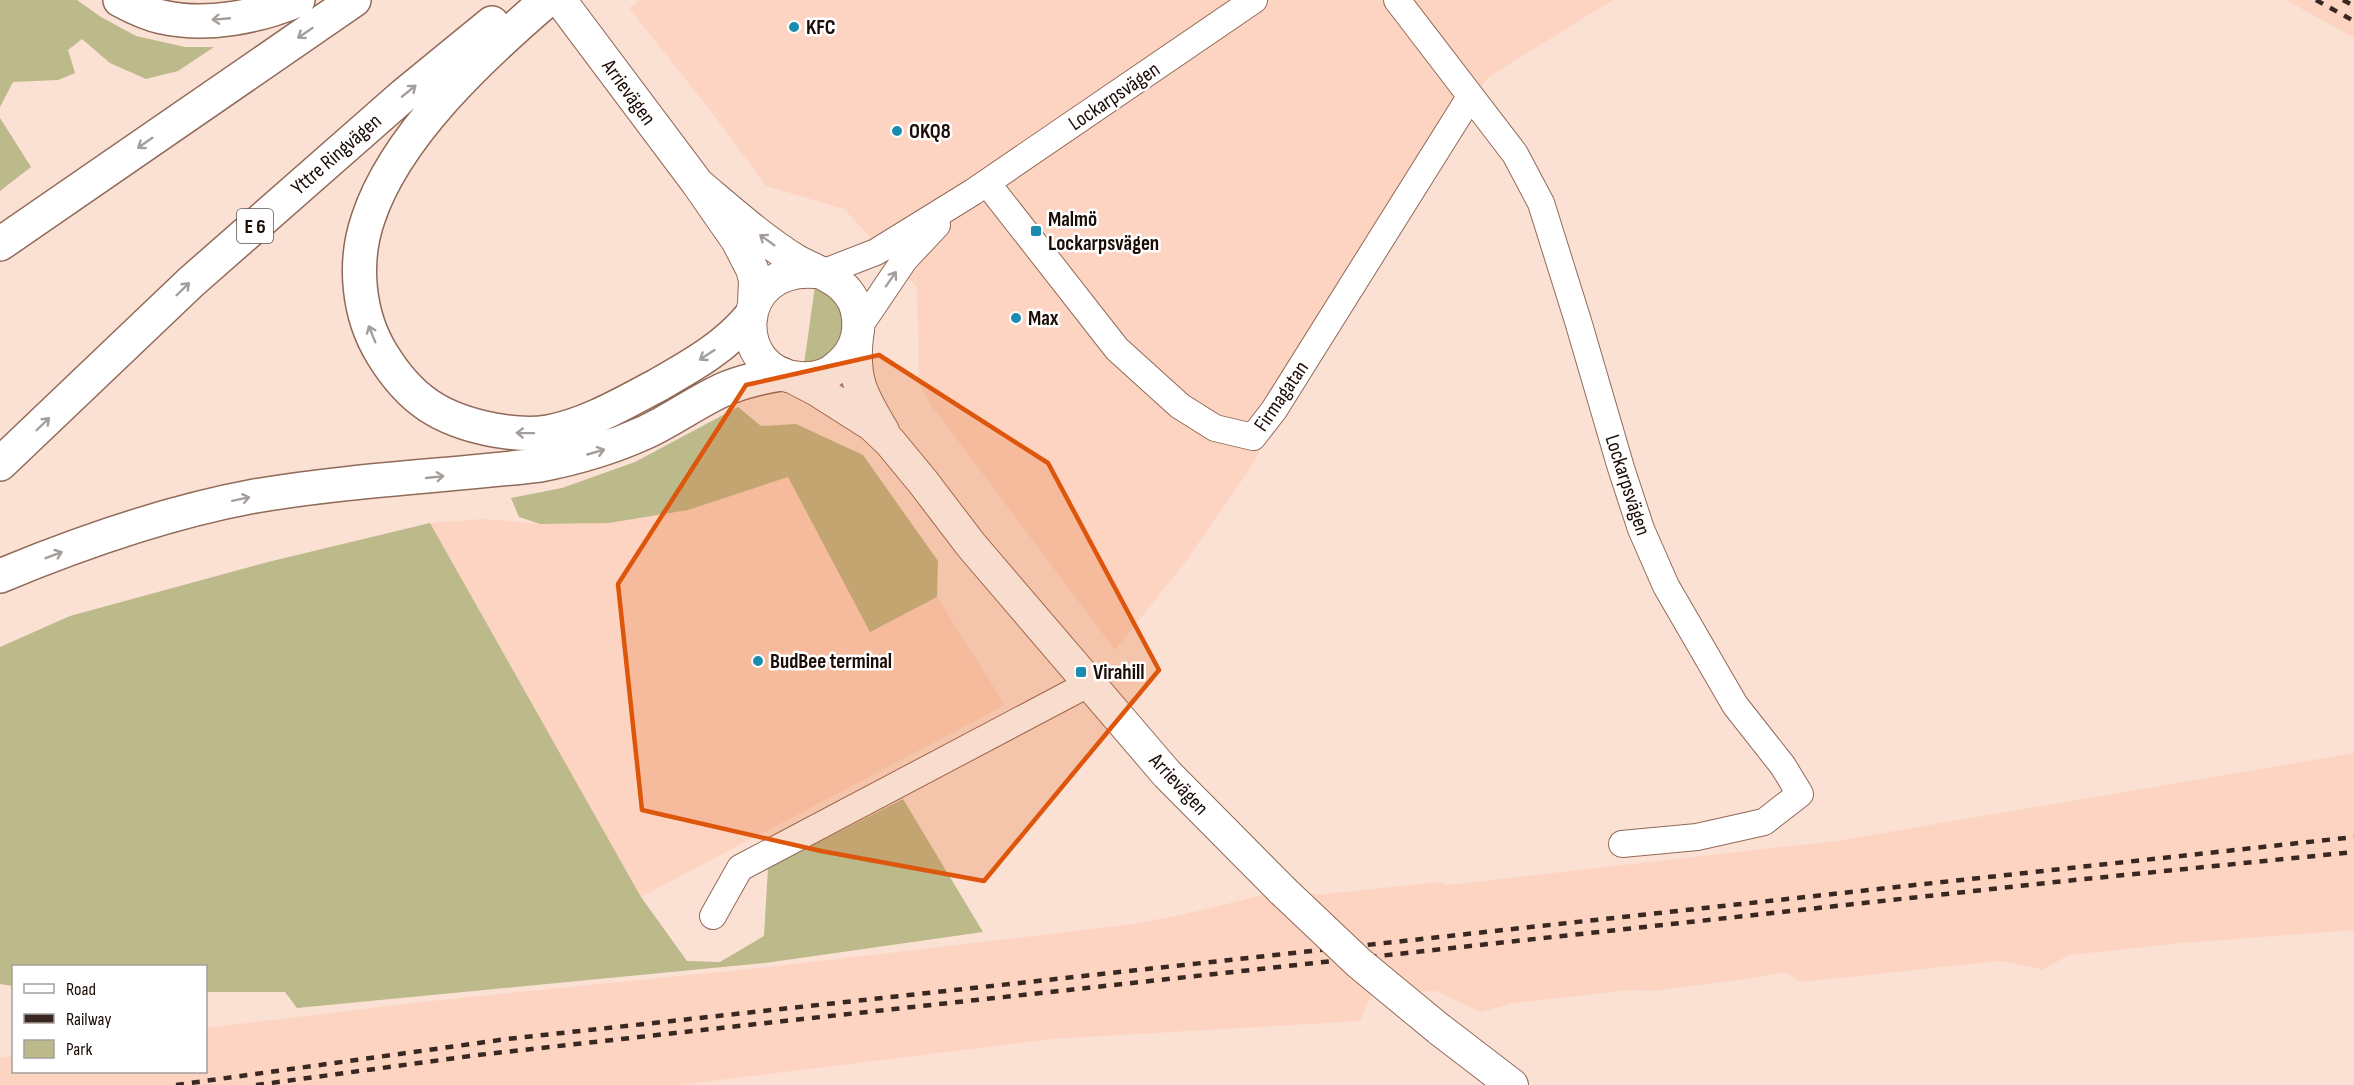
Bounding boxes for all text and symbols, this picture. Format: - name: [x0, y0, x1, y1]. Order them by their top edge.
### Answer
- one-way arrow: [212, 14, 232, 25]
- place label: KFC: [806, 15, 836, 40]
- marker: KFC: [787, 20, 801, 34]
- one-way arrow: [297, 26, 314, 39]
- street label: Arrievägen: [596, 54, 661, 130]
- street label: Lockarpsvägen: [1064, 57, 1165, 136]
- one-way arrow: [400, 85, 416, 98]
- street label: Yttre Ringvägen: [286, 109, 386, 200]
- place label: OKQ8: [909, 119, 951, 144]
- marker: OKQ8: [890, 124, 904, 138]
- one-way arrow: [137, 137, 153, 149]
- place label: Malmö Lockarpsvägen: [1048, 207, 1159, 256]
- road number: E 6: [237, 209, 273, 243]
- marker: Malmö Lockarpsvägen: [1029, 224, 1043, 238]
- one-way arrow: [759, 234, 775, 246]
- one-way arrow: [885, 271, 897, 287]
- one-way arrow: [176, 282, 191, 297]
- place label: Max: [1028, 306, 1059, 331]
- marker: Max: [1009, 311, 1023, 325]
- one-way arrow: [365, 326, 376, 344]
- one-way arrow: [699, 350, 716, 362]
- street label: Firmagatan: [1249, 356, 1314, 436]
- one-way arrow: [35, 417, 50, 432]
- one-way arrow: [516, 427, 536, 439]
- street label: Lockarpsvägen: [1599, 432, 1656, 539]
- one-way arrow: [587, 446, 606, 457]
- one-way arrow: [424, 471, 444, 482]
- one-way arrow: [231, 493, 250, 504]
- one-way arrow: [45, 549, 63, 560]
- place label: BudBee terminal: [770, 649, 892, 674]
- marker: BudBee terminal: [751, 654, 765, 668]
- place label: Virahill: [1093, 660, 1145, 685]
- marker: Virahill: [1074, 665, 1088, 679]
- street label: Arrievägen: [1143, 748, 1213, 820]
- legend: [12, 965, 207, 1073]
- text: Road: [66, 979, 96, 1000]
- text: Railway: [66, 1009, 111, 1030]
- text: Park: [66, 1039, 92, 1060]

